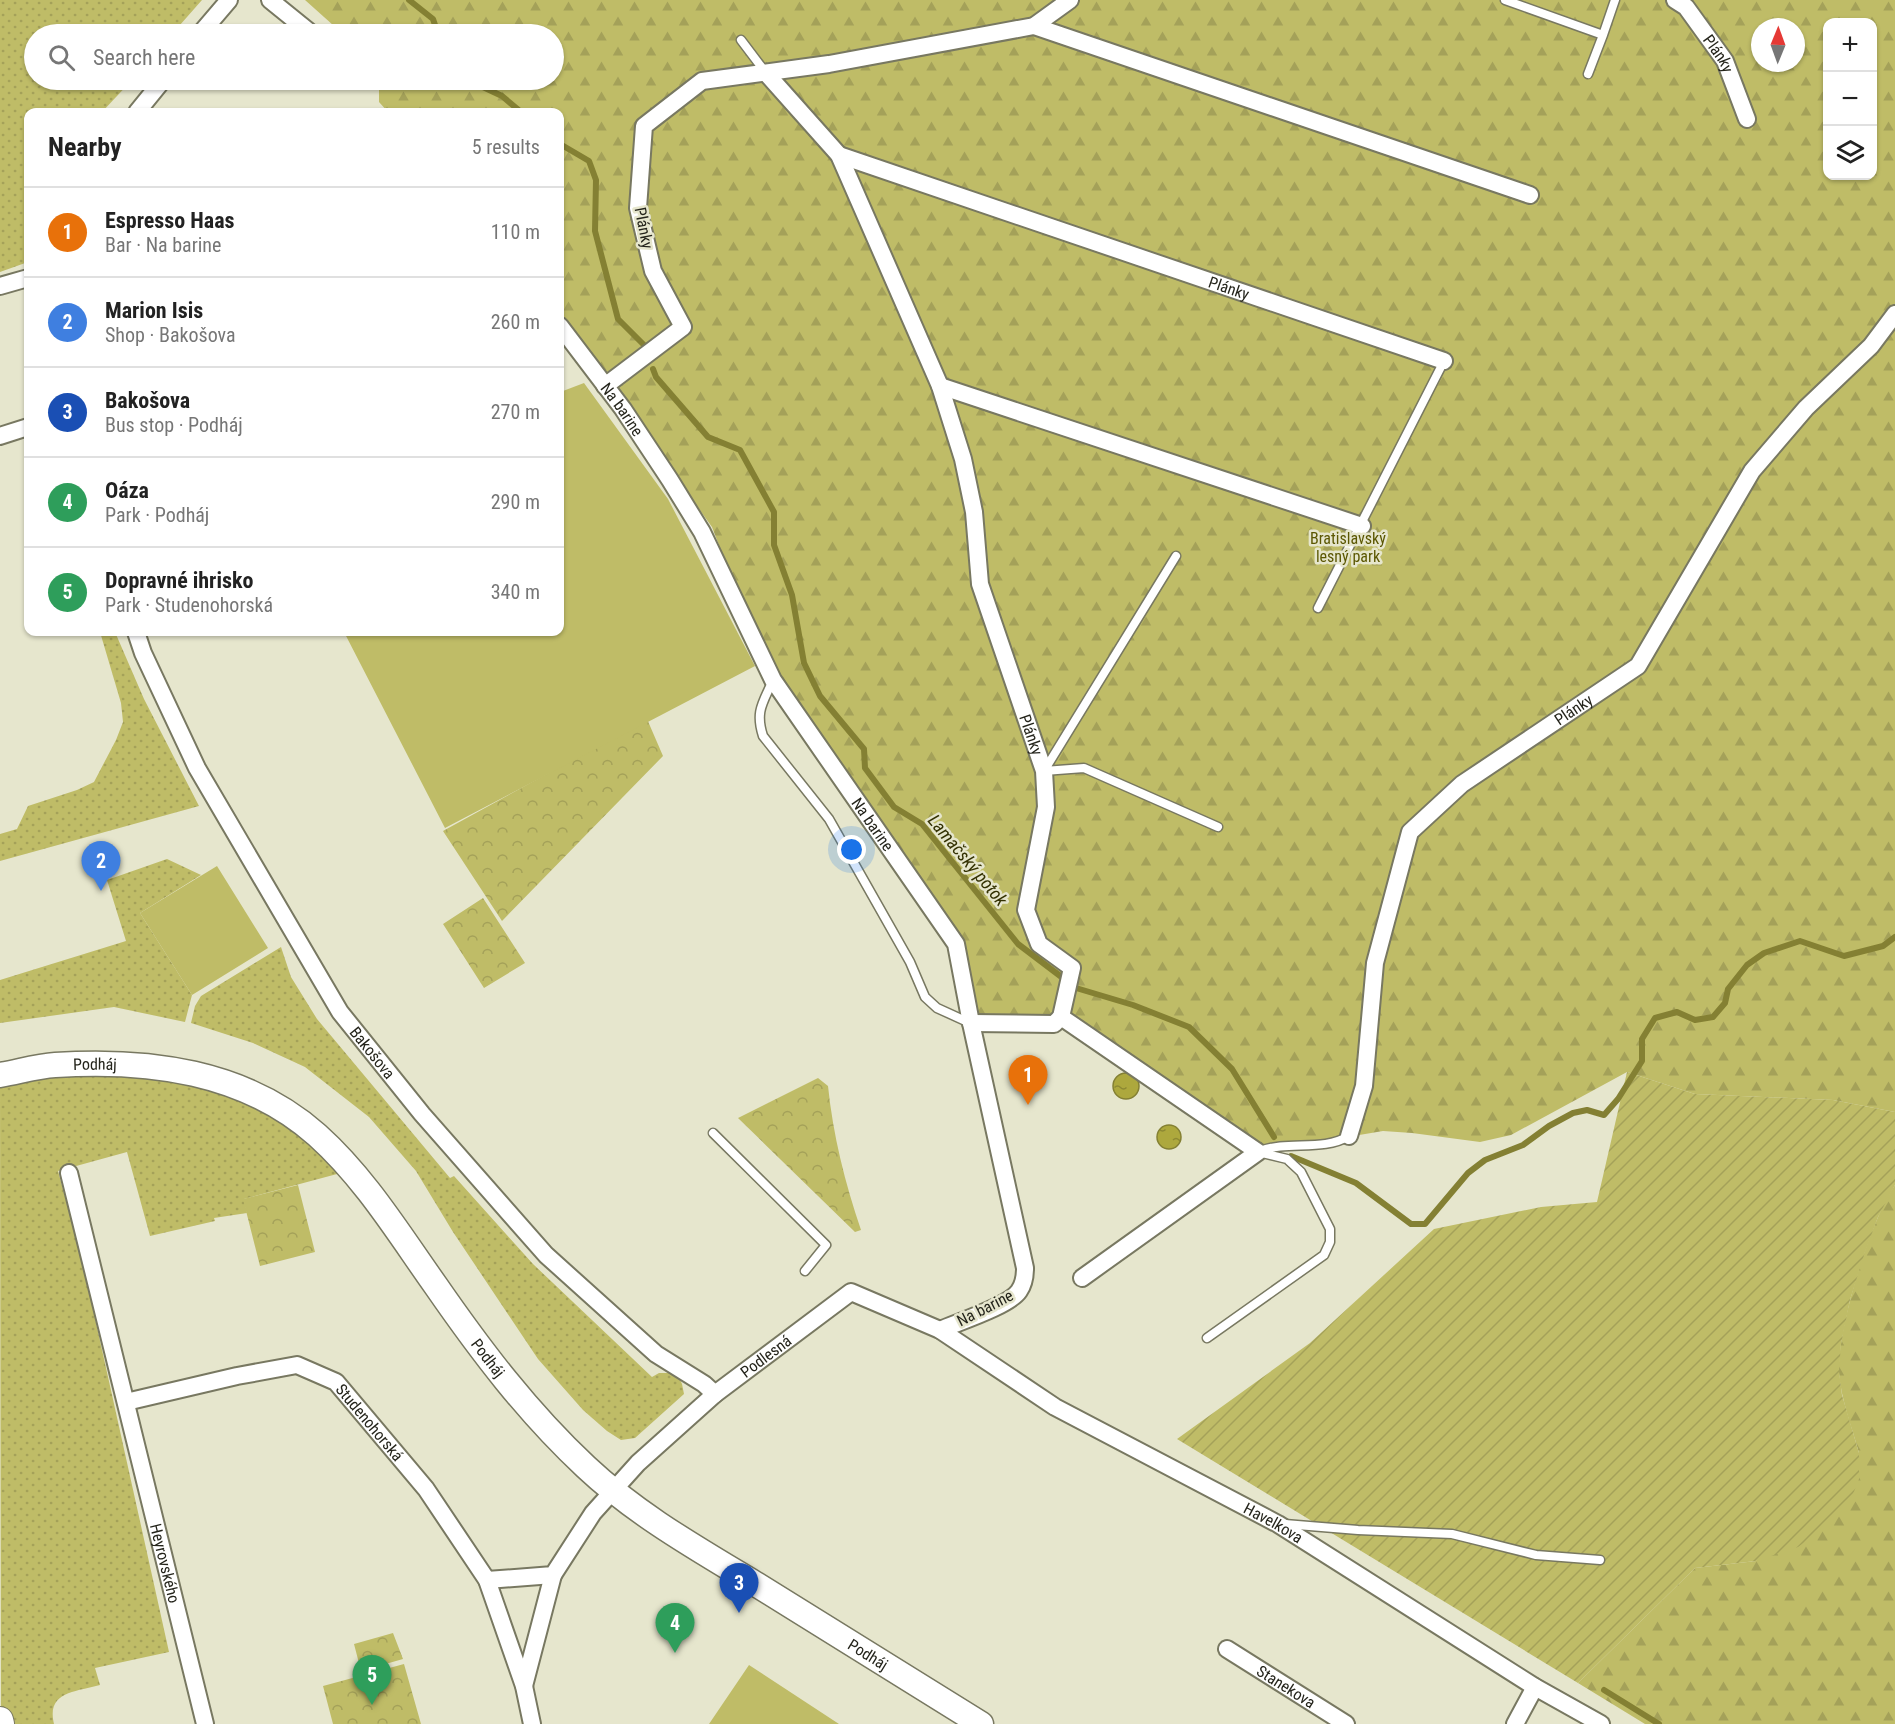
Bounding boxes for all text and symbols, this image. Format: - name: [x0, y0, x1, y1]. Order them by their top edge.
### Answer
- north arrow: [1751, 18, 1805, 72]
- map controls: [1823, 18, 1877, 180]
- button: +: [1823, 18, 1877, 72]
- search box: [24, 24, 564, 90]
- street label: Plánky: [1699, 31, 1738, 75]
- icon: search: [45, 41, 78, 74]
- text: Search here: [93, 45, 195, 70]
- button: −: [1823, 72, 1877, 126]
- button: layers: [1823, 126, 1877, 180]
- text: Nearby: [48, 132, 122, 162]
- text: 5 results: [472, 135, 540, 159]
- street label: Plánky: [631, 206, 657, 251]
- text: Espresso Haas: [105, 208, 235, 233]
- text: 1: [62, 220, 73, 244]
- text: 110 m: [491, 220, 540, 244]
- text: Bar · Na barine: [105, 233, 221, 257]
- street label: Plánky: [1206, 272, 1252, 304]
- text: Marion Isis: [105, 298, 203, 323]
- text: 2: [62, 310, 73, 334]
- text: 260 m: [491, 310, 540, 334]
- text: Shop · Bakošova: [105, 323, 236, 347]
- street label: Na barine: [597, 379, 648, 439]
- text: Bakošova: [105, 388, 190, 413]
- text: 3: [62, 400, 73, 424]
- text: 270 m: [491, 400, 540, 424]
- text: Bus stop · Podháj: [105, 413, 243, 437]
- text: Oáza: [105, 478, 149, 503]
- text: 4: [62, 490, 73, 514]
- text: 290 m: [491, 490, 540, 514]
- text: Park · Podháj: [105, 503, 209, 527]
- park label: Bratislavský lesný park: [1310, 529, 1386, 566]
- text: Dopravné ihrisko: [105, 568, 253, 593]
- text: 5: [62, 580, 73, 604]
- text: 340 m: [491, 580, 540, 604]
- text: Park · Studenohorská: [105, 593, 273, 617]
- street label: Plánky: [1551, 690, 1596, 729]
- street label: Plánky: [1016, 712, 1047, 758]
- street label: Na barine: [848, 794, 898, 855]
- water label: Lamačský potok: [924, 810, 1013, 911]
- your location: [837, 835, 866, 864]
- pin: 2: [82, 842, 120, 891]
- street label: Bakošova: [346, 1023, 399, 1082]
- street label: Podháj: [73, 1054, 117, 1074]
- pin: 1: [1008, 1056, 1048, 1105]
- street label: Na barine: [954, 1286, 1016, 1330]
- street label: Podlesná: [737, 1331, 795, 1381]
- street label: Podháj: [467, 1335, 509, 1381]
- street label: Studenohorská: [332, 1380, 408, 1465]
- street label: Havelkova: [1241, 1498, 1307, 1547]
- street label: Heyrovského: [146, 1522, 184, 1605]
- pin: 3: [720, 1564, 758, 1613]
- pin: 4: [656, 1604, 694, 1653]
- street label: Podháj: [845, 1635, 892, 1674]
- pin: 5: [352, 1656, 392, 1705]
- street label: Stanekova: [1253, 1661, 1319, 1712]

